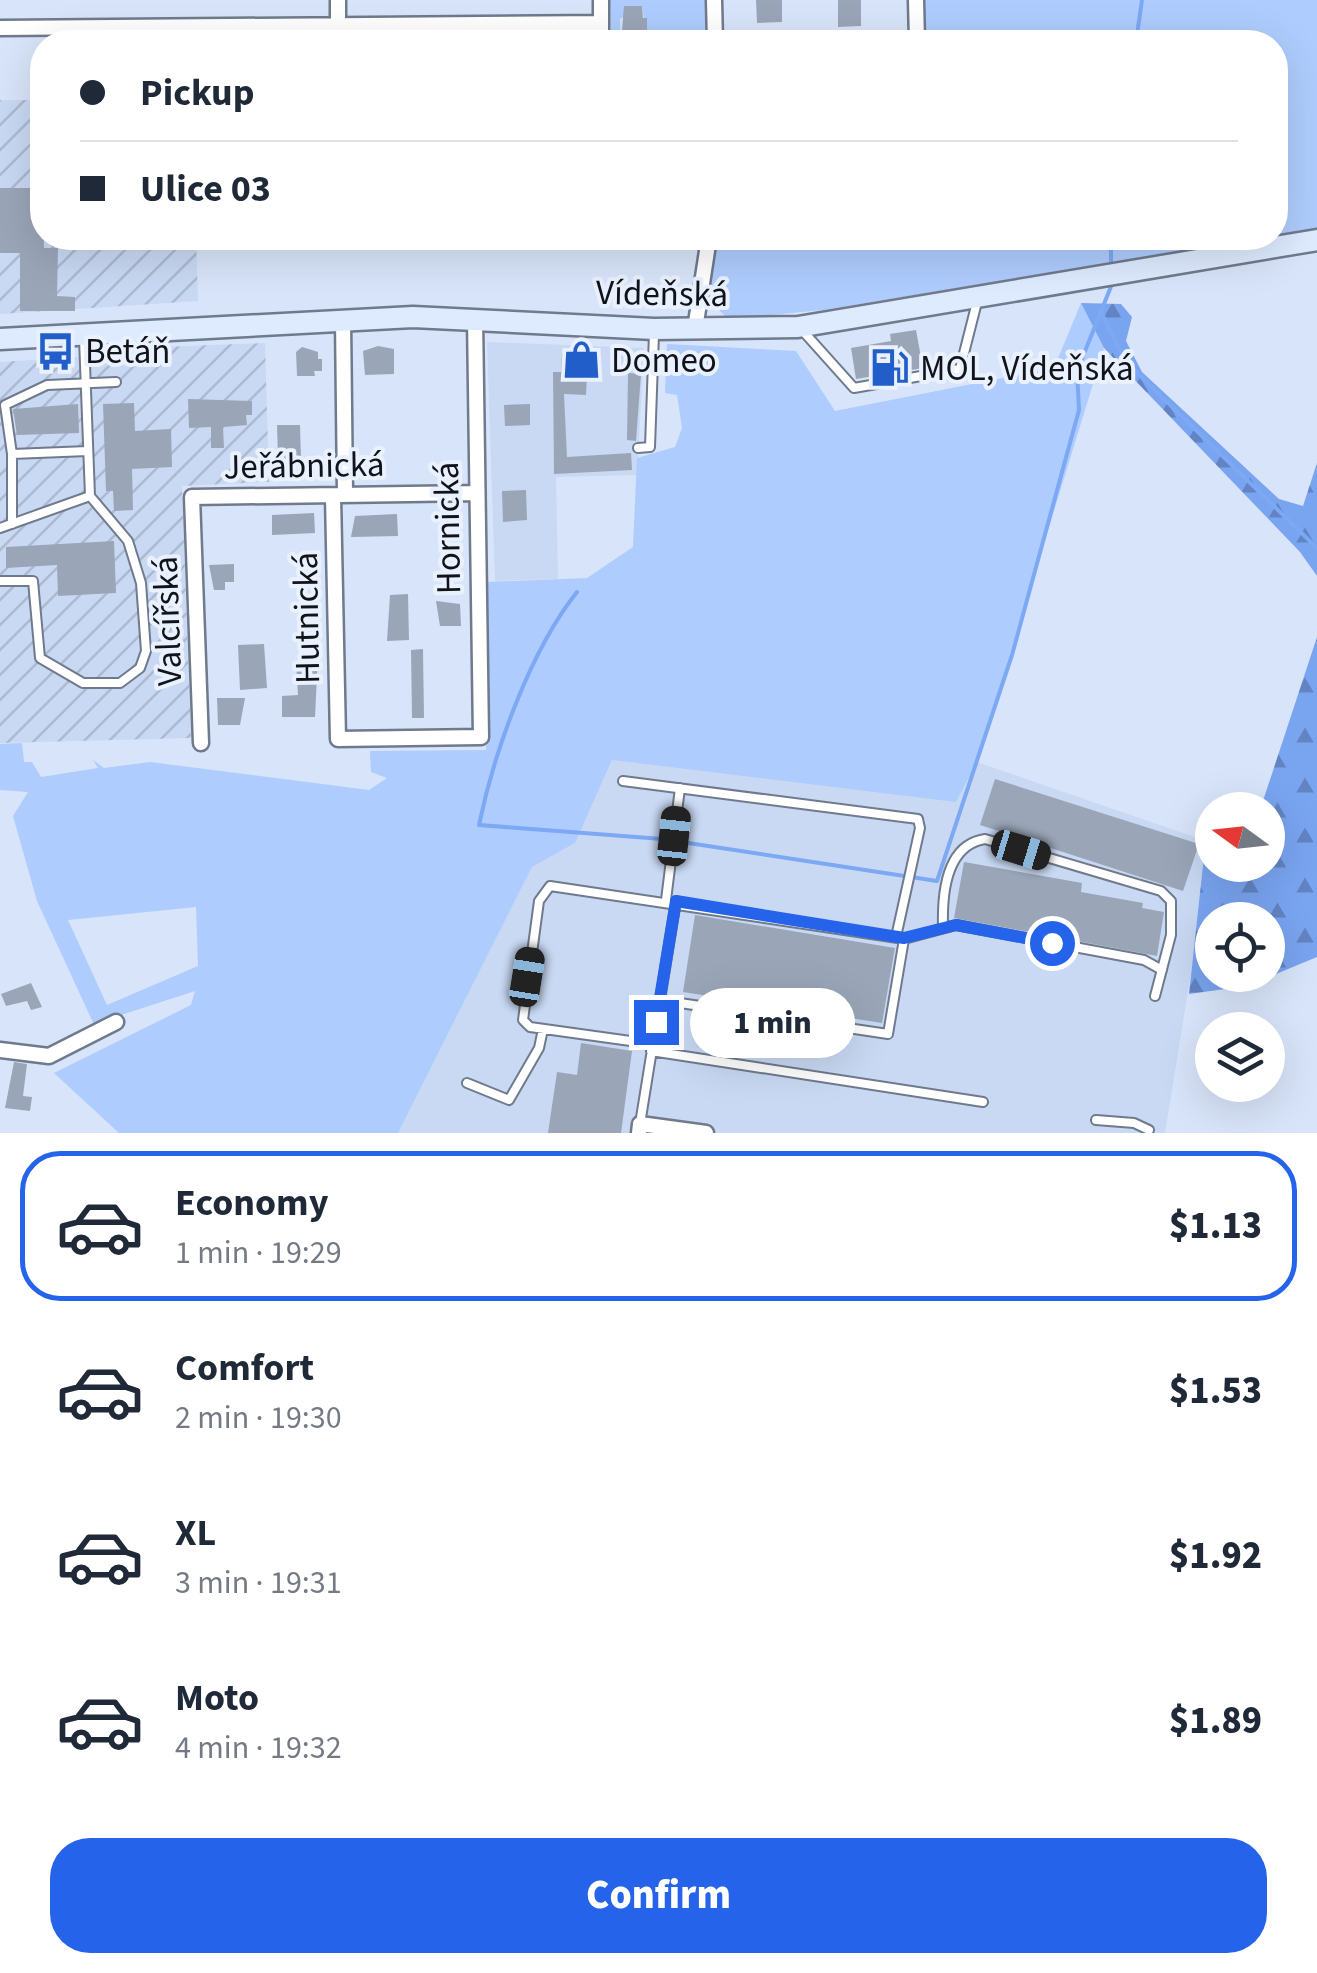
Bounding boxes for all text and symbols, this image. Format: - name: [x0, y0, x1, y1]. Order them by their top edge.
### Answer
- text: Pickup: [140, 66, 254, 120]
- text: Ulice 03: [140, 162, 271, 216]
- street label: Vídeňská: [595, 268, 729, 320]
- place label: Betáň: [85, 327, 170, 377]
- bus stop icon: Betáň: [34, 330, 76, 372]
- place label: Domeo: [611, 336, 717, 386]
- shop icon: Domeo: [560, 339, 602, 381]
- place label: MOL, Vídeňská: [920, 344, 1134, 394]
- fuel station icon: MOL, Vídeňská: [869, 347, 911, 389]
- street label: Jeřábnická: [223, 440, 385, 492]
- street label: Hornická: [422, 461, 474, 595]
- street label: Hutnická: [281, 552, 333, 684]
- street label: Valcířská: [141, 555, 195, 687]
- north arrow: [1195, 792, 1285, 882]
- map controls: [1195, 792, 1285, 1102]
- car: [656, 805, 692, 867]
- car: [988, 827, 1054, 873]
- button: locate: [1195, 902, 1285, 992]
- route start: [1030, 921, 1075, 966]
- car: [507, 945, 547, 1009]
- callout: 1 min: [691, 987, 856, 1057]
- route end: [634, 1000, 679, 1045]
- text: 1 min: [733, 1000, 812, 1046]
- button: layers: [1195, 1012, 1285, 1102]
- text: Economy: [175, 1176, 328, 1230]
- icon: car: [55, 1181, 145, 1271]
- text: $1.13: [1169, 1199, 1262, 1253]
- text: 1 min · 19:29: [175, 1230, 342, 1276]
- text: Comfort: [175, 1341, 314, 1395]
- icon: car: [55, 1346, 145, 1436]
- text: $1.53: [1169, 1364, 1262, 1418]
- text: 2 min · 19:30: [175, 1395, 342, 1441]
- text: XL: [175, 1506, 216, 1560]
- icon: car: [55, 1511, 145, 1601]
- text: $1.92: [1169, 1529, 1262, 1583]
- text: 3 min · 19:31: [175, 1560, 342, 1606]
- text: Moto: [175, 1671, 259, 1725]
- icon: car: [55, 1676, 145, 1766]
- text: $1.89: [1169, 1694, 1262, 1748]
- text: 4 min · 19:32: [175, 1725, 342, 1771]
- button: Confirm: [50, 1838, 1267, 1953]

